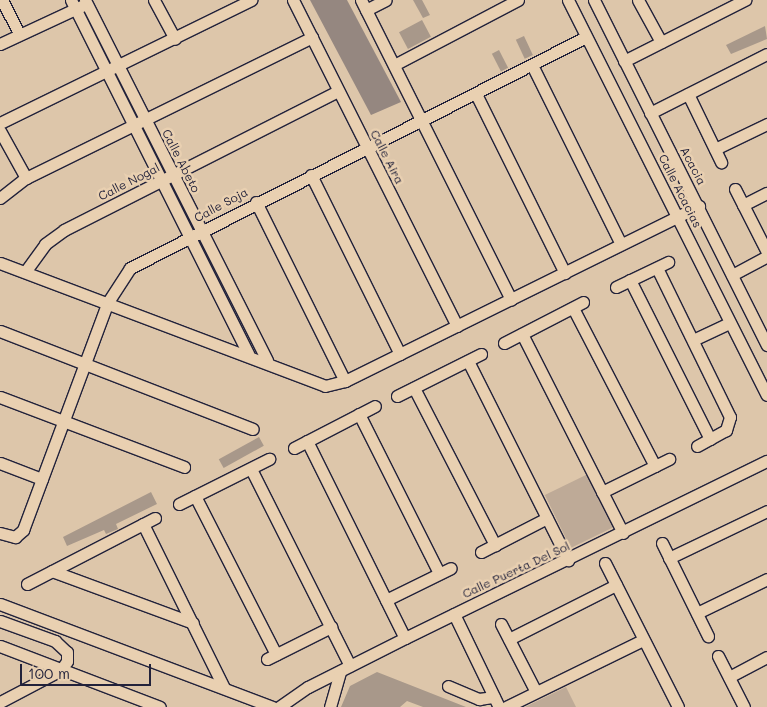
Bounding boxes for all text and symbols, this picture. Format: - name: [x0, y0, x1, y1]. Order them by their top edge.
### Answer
- street label: Calle Abeto: [159, 127, 203, 195]
- street label: Calle Aira: [367, 128, 407, 186]
- street label: Acacia: [677, 145, 709, 187]
- street label: Calle Acacias: [655, 152, 705, 230]
- street label: Calle Nogal: [96, 160, 162, 204]
- street label: Calle Soja: [192, 185, 250, 225]
- street label: Calle Puerta Del Sol: [460, 539, 572, 601]
- scale bar: [22, 654, 154, 686]
- text: 100 m: [28, 663, 70, 683]

